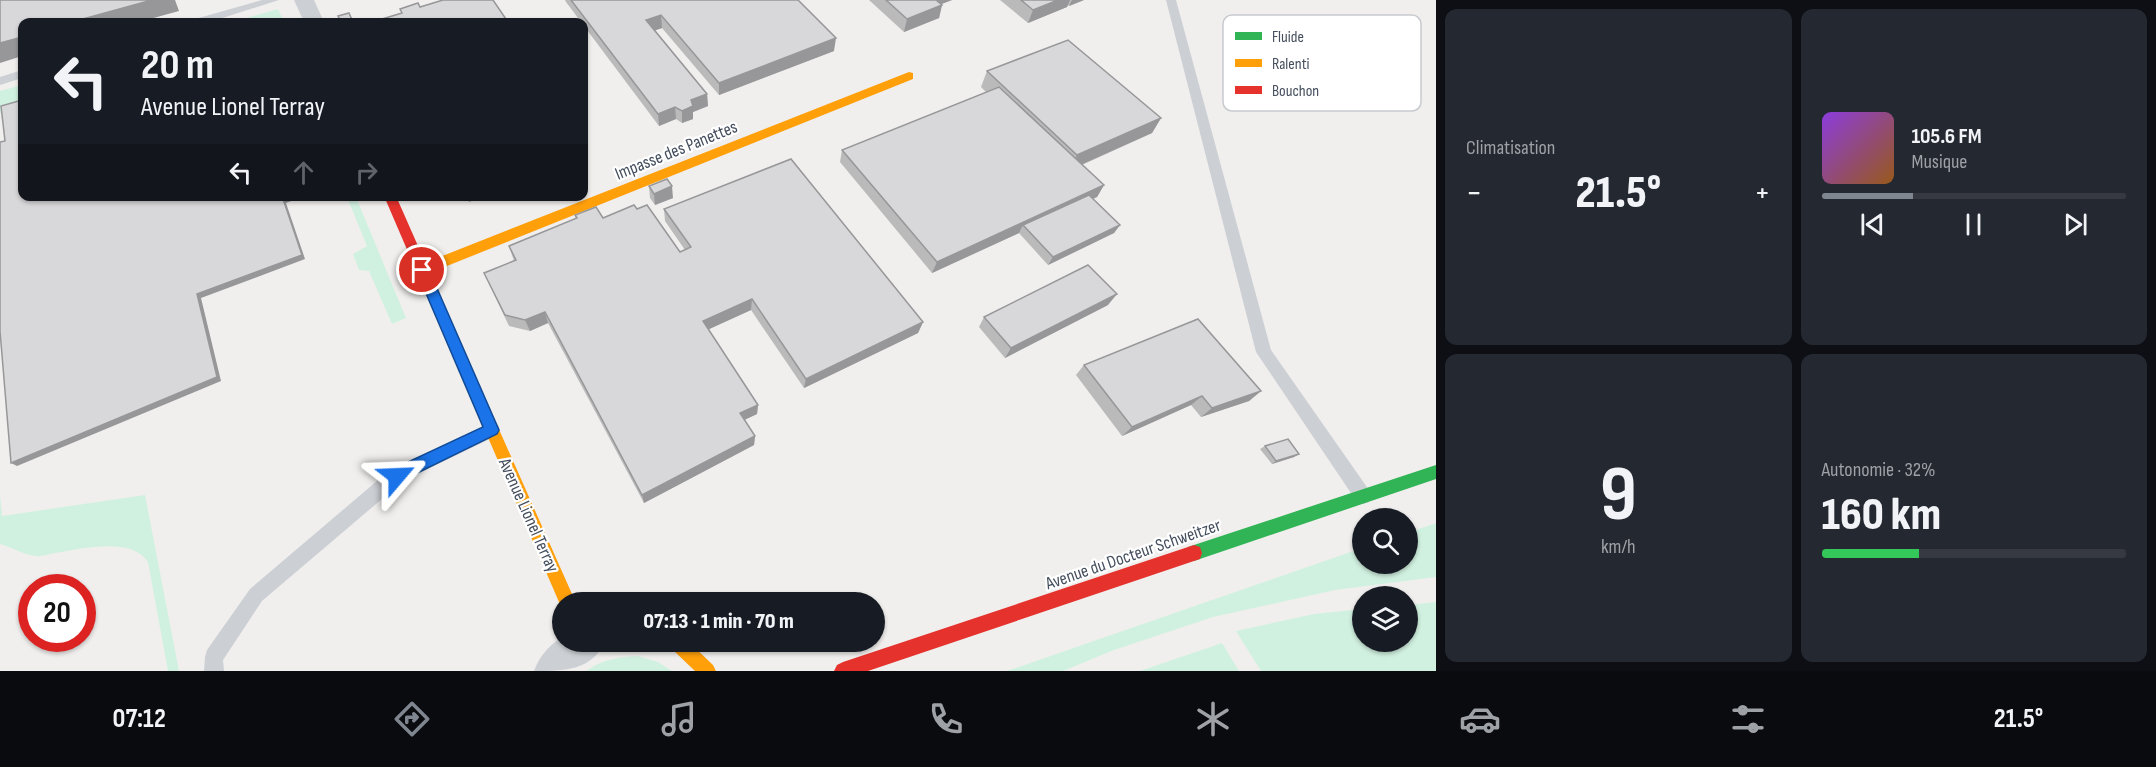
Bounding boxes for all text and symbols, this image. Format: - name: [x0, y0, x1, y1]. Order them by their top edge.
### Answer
- legend: [1223, 15, 1421, 111]
- text: Fluide: [1272, 28, 1304, 47]
- text: 20 m: [141, 40, 214, 91]
- icon: left: [42, 42, 120, 120]
- text: Ralenti: [1272, 55, 1310, 74]
- text: Bouchon: [1272, 82, 1319, 101]
- text: Avenue Lionel Terray: [141, 91, 325, 123]
- street label: Impasse des Panettes: [612, 116, 740, 185]
- text: 105.6 FM: [1912, 123, 1982, 150]
- text: Climatisation: [1466, 136, 1555, 160]
- text: Musique: [1912, 150, 1967, 174]
- icon: left: [224, 156, 257, 189]
- icon: ahead: [287, 156, 320, 189]
- icon: right: [350, 156, 383, 189]
- text: 21.5°: [1575, 166, 1661, 221]
- text: −: [1466, 173, 1482, 213]
- text: +: [1754, 173, 1771, 213]
- icon: previous: [1856, 208, 1889, 241]
- icon: pause: [1957, 208, 1990, 241]
- icon: next: [2059, 208, 2092, 241]
- pin: [396, 244, 447, 295]
- icon: arrive: [405, 253, 438, 286]
- position arrow: [365, 444, 429, 508]
- text: 9: [1600, 449, 1637, 542]
- street label: Avenue Lionel Terray: [494, 454, 563, 576]
- text: Autonomie · 32%: [1822, 458, 1936, 482]
- text: 160 km: [1822, 488, 1941, 543]
- map controls: [1352, 508, 1418, 652]
- button: search: [1352, 508, 1418, 574]
- street label: Avenue du Docteur Schweitzer: [1042, 515, 1223, 595]
- text: km/h: [1601, 535, 1636, 559]
- speed limit sign: 20: [18, 574, 96, 652]
- button: layers: [1352, 586, 1418, 652]
- text: 07:13 · 1 min · 70 m: [643, 608, 794, 635]
- icon: directions: [391, 698, 433, 740]
- icon: music: [658, 698, 700, 740]
- icon: phone: [925, 698, 967, 740]
- icon: climate: [1192, 698, 1234, 740]
- icon: car: [1459, 698, 1501, 740]
- icon: filters: [1727, 698, 1769, 740]
- text: 07:12: [113, 703, 166, 735]
- text: 21.5°: [1994, 703, 2043, 735]

